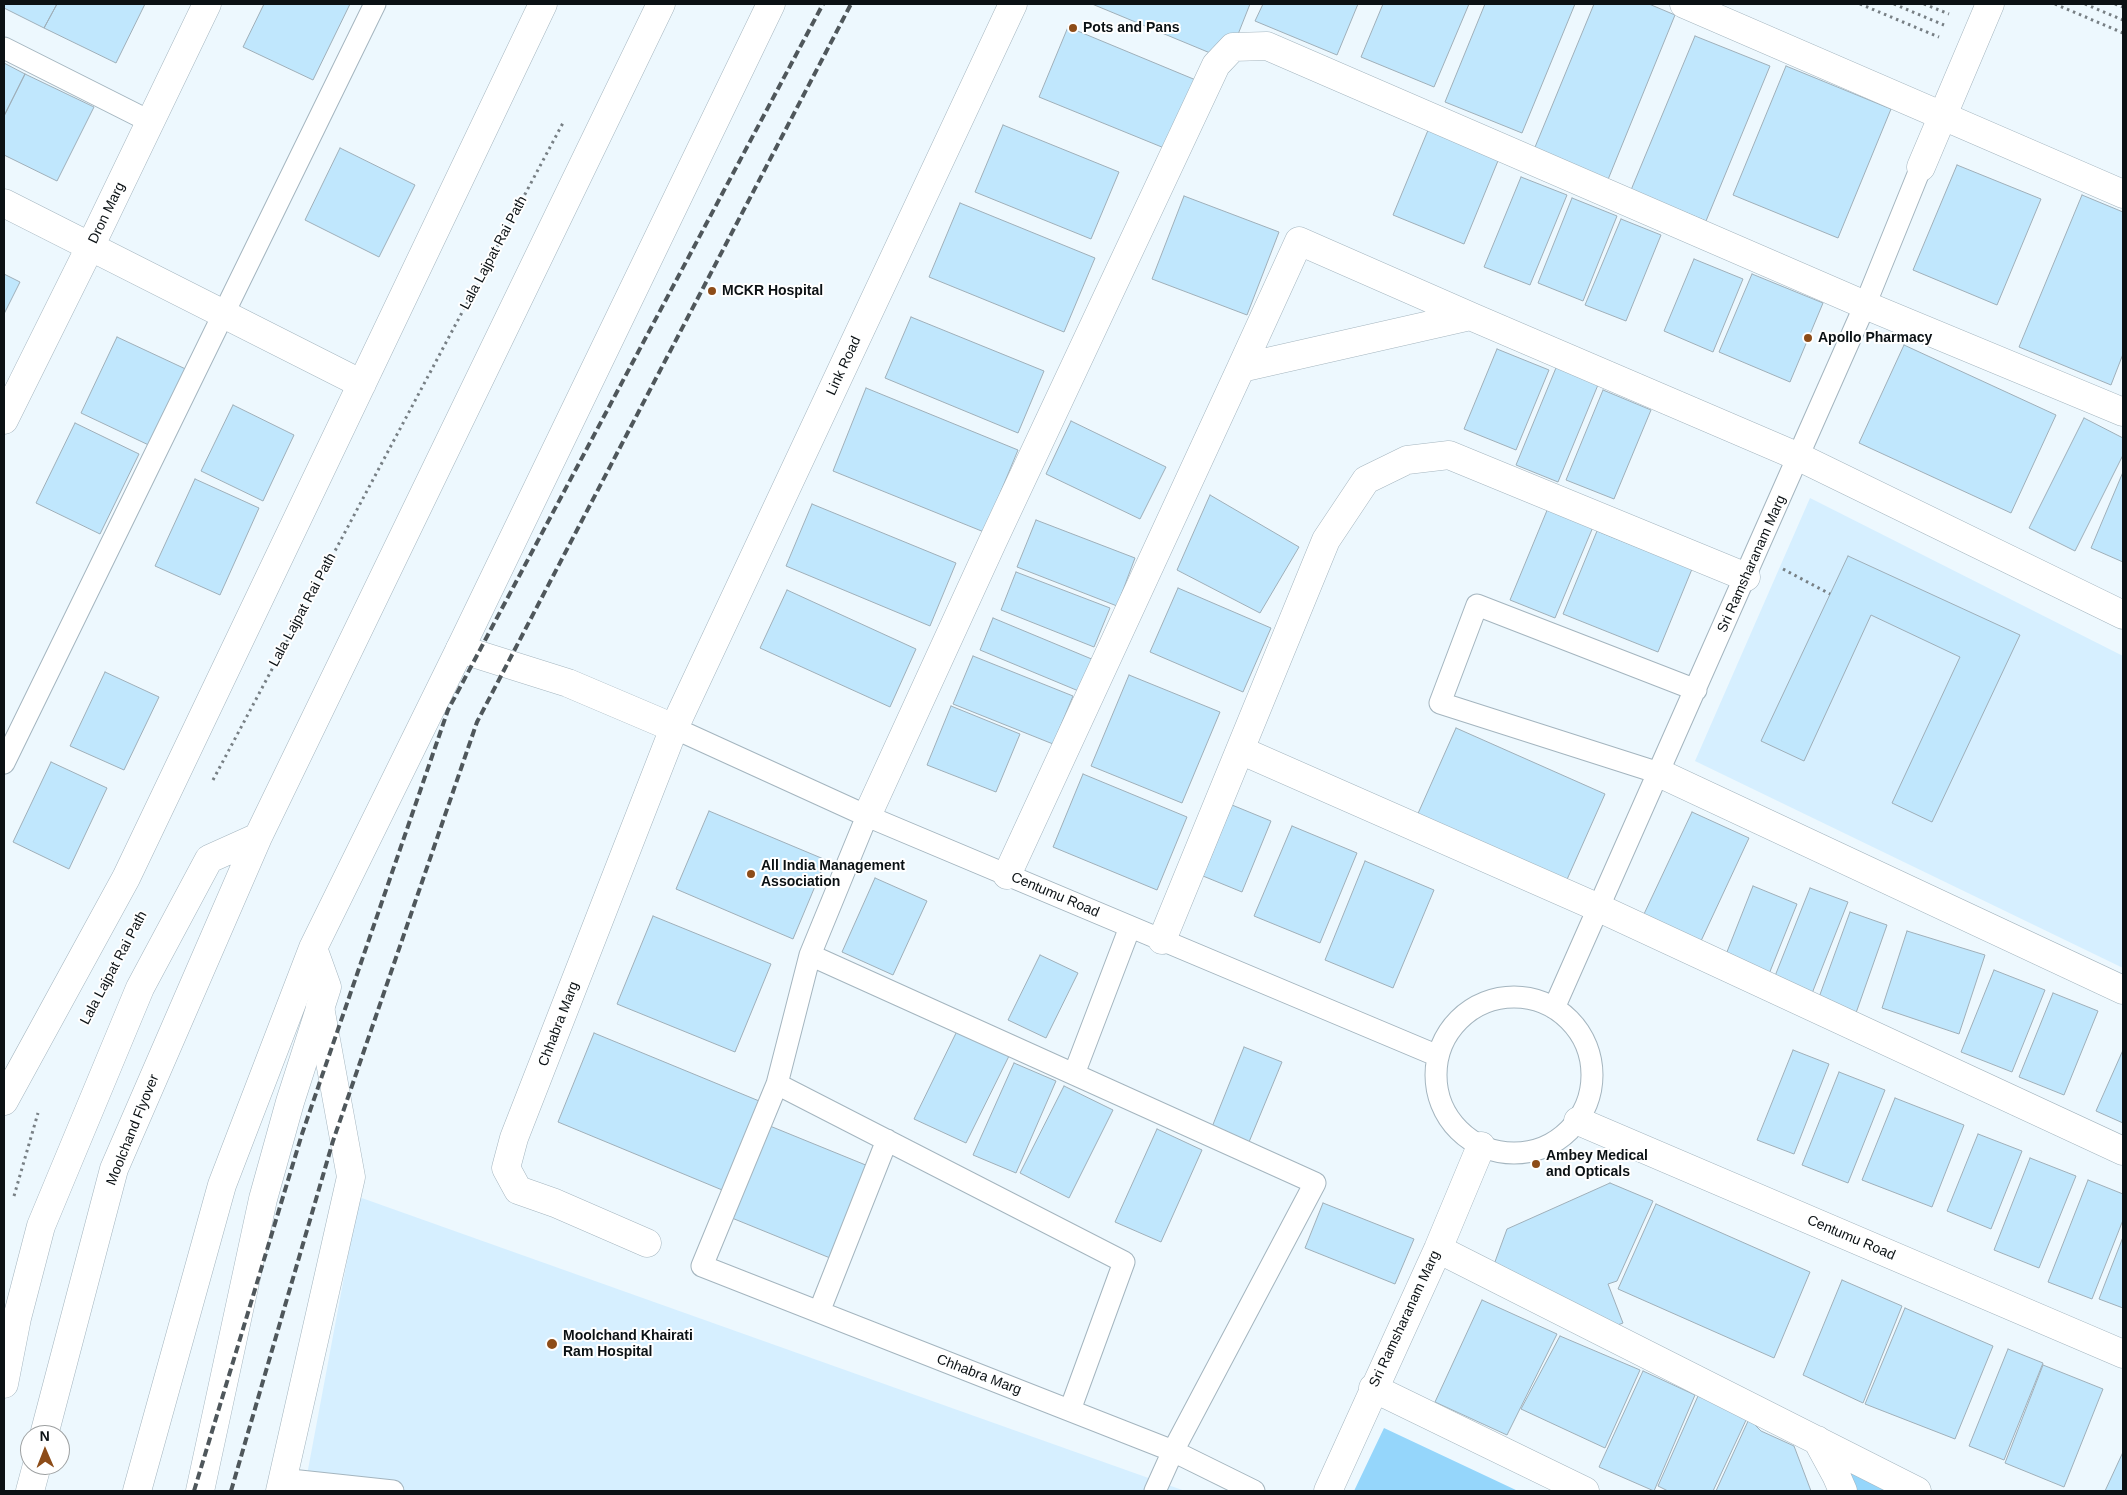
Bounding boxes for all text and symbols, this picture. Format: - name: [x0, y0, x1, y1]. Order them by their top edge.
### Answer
- place label: Pots and Pans: [1083, 20, 1179, 36]
- marker: Pots and Pans: [1067, 22, 1079, 34]
- street label: Dron Marg: [85, 180, 129, 246]
- street label: Lala Lajpat Rai Path: [457, 193, 531, 313]
- place label: MCKR Hospital: [722, 283, 823, 299]
- marker: MCKR Hospital: [706, 285, 718, 297]
- place label: Apollo Pharmacy: [1818, 330, 1932, 346]
- marker: Apollo Pharmacy: [1802, 332, 1814, 344]
- street label: Link Road: [823, 334, 865, 398]
- street label: Sri Ramsharanam Marg: [1714, 493, 1790, 635]
- street label: Lala Lajpat Rai Path: [266, 550, 340, 670]
- place label: All India Management Association: [761, 858, 905, 890]
- marker: All India Management Association: [745, 868, 757, 880]
- street label: Centumu Road: [1008, 869, 1102, 921]
- street label: Lala Lajpat Rai Path: [77, 908, 151, 1028]
- street label: Chhabra Marg: [535, 979, 583, 1069]
- street label: Moolchand Flyover: [103, 1072, 163, 1188]
- place label: Ambey Medical and Opticals: [1546, 1148, 1648, 1180]
- marker: Ambey Medical and Opticals: [1530, 1158, 1542, 1170]
- street label: Centumu Road: [1804, 1212, 1898, 1264]
- street label: Sri Ramsharanam Marg: [1366, 1248, 1444, 1390]
- place label: Moolchand Khairati Ram Hospital: [563, 1328, 693, 1360]
- marker: Moolchand Khairati Ram Hospital: [545, 1337, 559, 1351]
- street label: Chhabra Marg: [934, 1351, 1024, 1399]
- north arrow: [20, 1425, 70, 1475]
- text: N: [40, 1428, 50, 1444]

